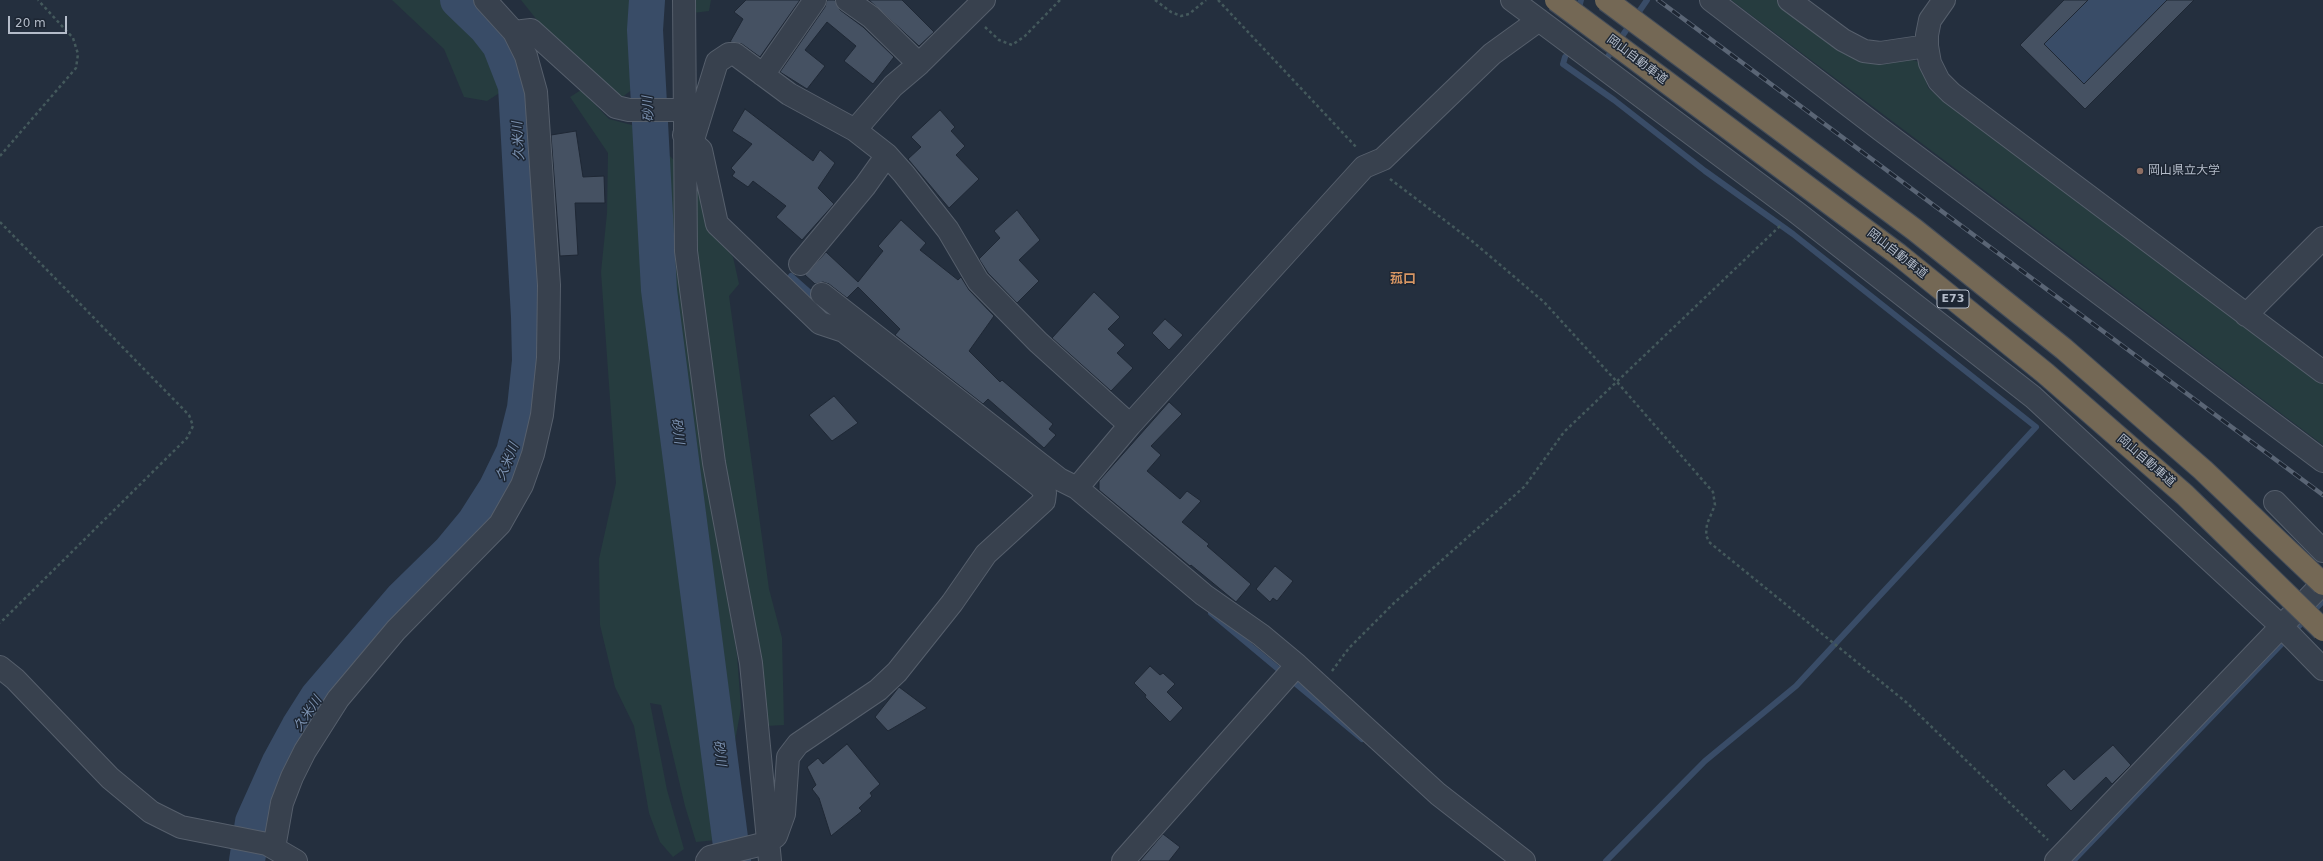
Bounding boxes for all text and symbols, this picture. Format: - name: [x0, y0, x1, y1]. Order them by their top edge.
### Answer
- scale bar: [10, 8, 69, 34]
- text: 20 m: [15, 16, 46, 30]
- street label: 岡山自動車道: [1604, 33, 1670, 87]
- water label: 砂川: [641, 96, 657, 122]
- water label: 久米川: [510, 121, 528, 161]
- place label: 岡山県立大学: [2148, 164, 2220, 178]
- marker: 岡山県立大学: [2135, 166, 2145, 176]
- street label: 岡山自動車道: [1864, 226, 1930, 282]
- district label: 菰口: [1390, 272, 1416, 288]
- road number: E73: [1937, 290, 1969, 308]
- water label: 砂川: [668, 417, 686, 445]
- street label: 岡山自動車道: [2114, 432, 2178, 490]
- water label: 久米川: [493, 441, 523, 483]
- water label: 久米川: [291, 693, 325, 735]
- water label: 砂川: [710, 739, 728, 767]

